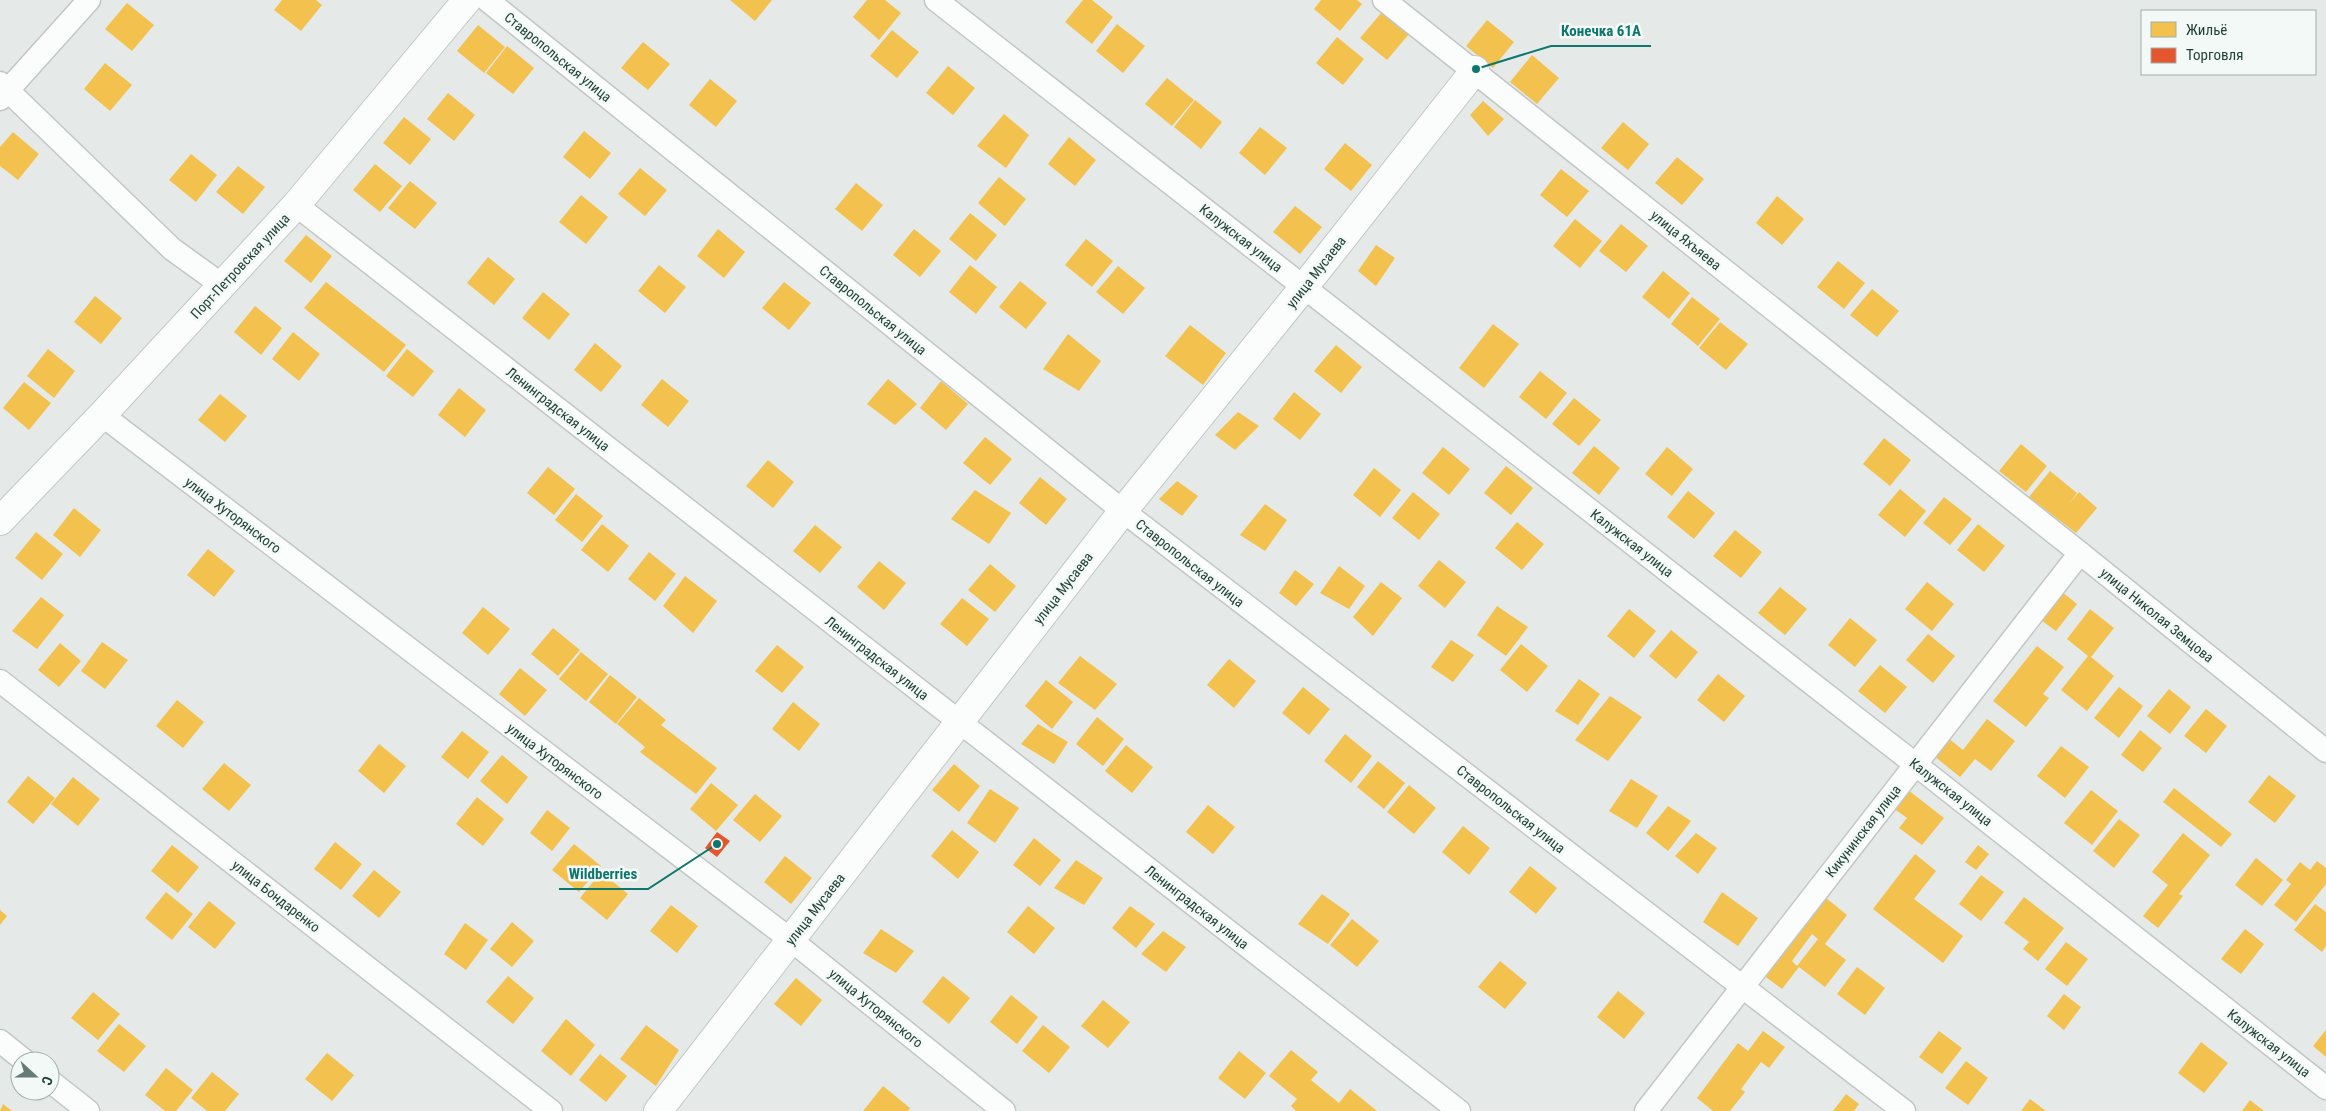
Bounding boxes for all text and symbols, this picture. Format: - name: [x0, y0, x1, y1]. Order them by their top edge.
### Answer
- street label: Ставропольская улица: [501, 9, 615, 105]
- legend: [2141, 10, 2316, 75]
- callout: Конечка 61А: [1551, 16, 1651, 46]
- text: Жильё: [2186, 21, 2227, 39]
- text: Конечка 61А: [1561, 22, 1641, 40]
- text: Торговля: [2186, 46, 2243, 64]
- street label: Калужская улица: [1197, 201, 1285, 275]
- street label: улица Яхъяева: [1648, 207, 1724, 273]
- street label: Порт-Петровская улица: [187, 210, 293, 322]
- street label: улица Мусаева: [1283, 233, 1349, 311]
- street label: Ставропольская улица: [816, 262, 930, 358]
- street label: Ленинградская улица: [503, 364, 613, 454]
- street label: улица Хуторянского: [182, 474, 284, 556]
- street label: Калужская улица: [1588, 506, 1676, 580]
- street label: Ставропольская улица: [1133, 516, 1247, 610]
- street label: улица Мусаева: [1030, 549, 1096, 627]
- street label: улица Николая Земцова: [2097, 564, 2217, 666]
- street label: Ленинградская улица: [822, 613, 932, 703]
- street label: улица Хуторянского: [504, 720, 606, 802]
- street label: Калужская улица: [1907, 755, 1995, 829]
- street label: Ставропольская улица: [1454, 762, 1568, 856]
- street label: Кикунинская улица: [1822, 782, 1904, 880]
- street label: улица Бондаренко: [229, 857, 323, 935]
- callout: Wildberries: [559, 859, 648, 889]
- street label: Ленинградская улица: [1142, 862, 1252, 952]
- text: Wildberries: [569, 865, 637, 883]
- street label: улица Мусаева: [782, 870, 848, 948]
- street label: улица Хуторянского: [826, 965, 926, 1051]
- street label: Калужская улица: [2225, 1006, 2313, 1080]
- north arrow: [10, 1051, 60, 1101]
- text: С: [38, 1074, 56, 1087]

